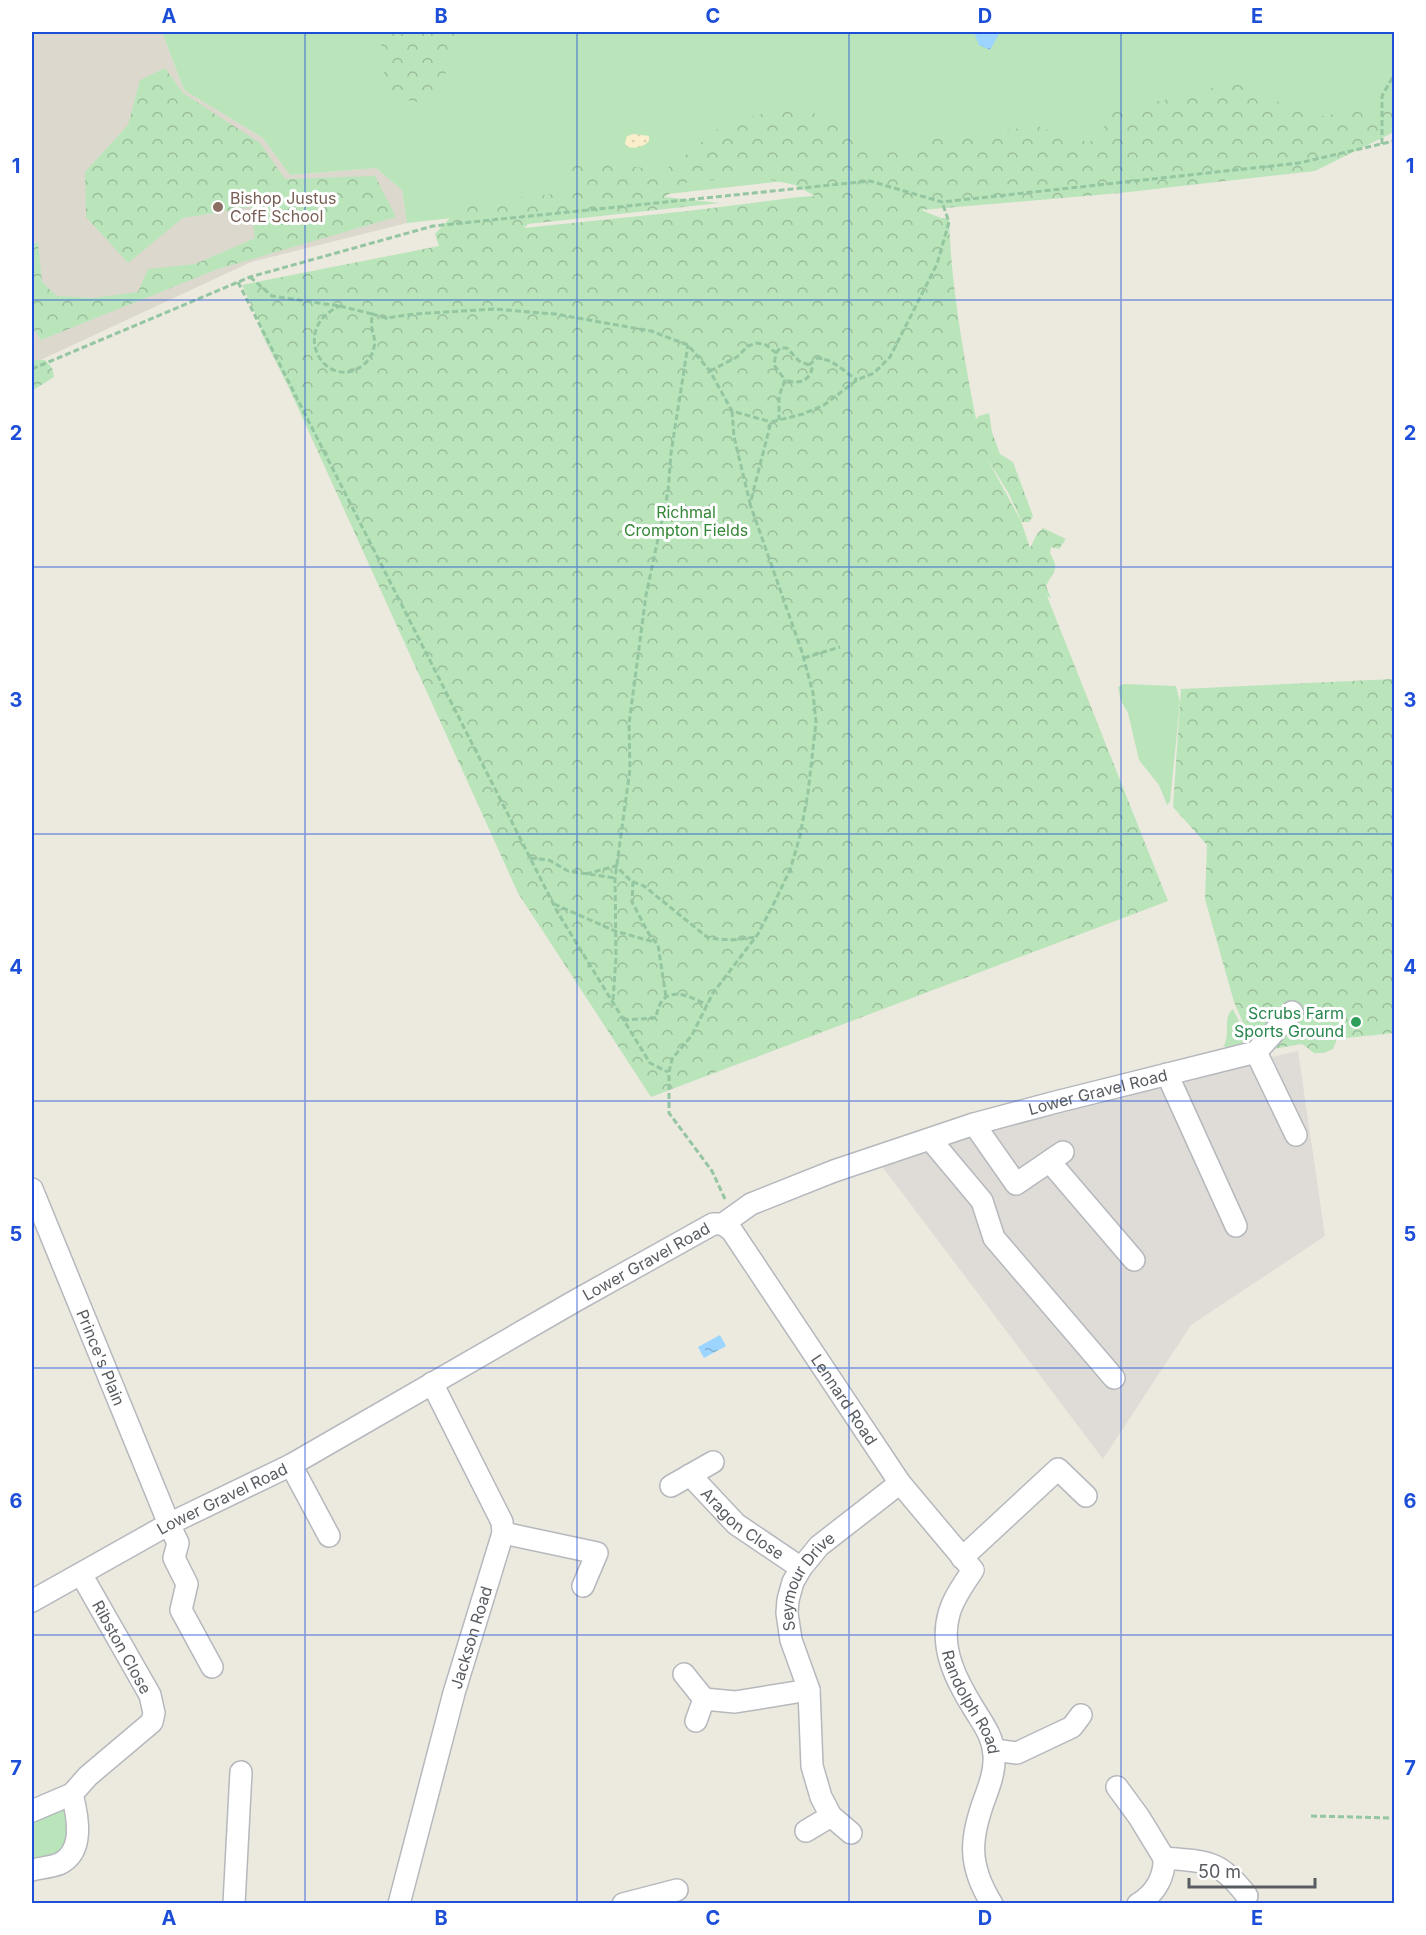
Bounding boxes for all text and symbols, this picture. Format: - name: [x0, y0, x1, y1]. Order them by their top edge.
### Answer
- text: A: [162, 4, 177, 28]
- text: B: [434, 4, 448, 28]
- text: C: [706, 4, 720, 28]
- text: D: [978, 4, 992, 28]
- text: E: [1251, 4, 1263, 28]
- text: 1: [12, 154, 20, 178]
- text: 1: [1406, 154, 1414, 178]
- place label: Bishop Justus CofE School: [230, 188, 336, 226]
- marker: Bishop Justus CofE School: [211, 200, 225, 214]
- text: 2: [10, 421, 22, 445]
- text: 2: [1404, 421, 1416, 445]
- park label: Richmal Crompton Fields: [624, 502, 748, 540]
- text: 3: [10, 688, 22, 712]
- text: 3: [1404, 688, 1416, 712]
- text: 4: [9, 955, 23, 979]
- text: 4: [1403, 955, 1417, 979]
- place label: Scrubs Farm Sports Ground: [1234, 1003, 1344, 1041]
- marker: Scrubs Farm Sports Ground: [1349, 1015, 1363, 1029]
- street label: Lower Gravel Road: [1026, 1065, 1169, 1119]
- street label: Lower Gravel Road: [579, 1218, 713, 1305]
- text: 5: [10, 1222, 22, 1246]
- text: 5: [1404, 1222, 1416, 1246]
- street label: Prince's Plain: [72, 1306, 129, 1409]
- street label: Lennard Road: [807, 1350, 882, 1449]
- street label: Lower Gravel Road: [153, 1458, 291, 1539]
- street label: Aragon Close: [697, 1483, 788, 1564]
- text: 6: [10, 1489, 23, 1513]
- text: 6: [1404, 1489, 1417, 1513]
- street label: Seymour Drive: [777, 1528, 839, 1633]
- street label: Jackson Road: [446, 1584, 496, 1692]
- street label: Ribston Close: [88, 1597, 156, 1697]
- street label: Randolph Road: [938, 1648, 1004, 1755]
- text: 7: [10, 1756, 22, 1780]
- text: 7: [1404, 1756, 1416, 1780]
- scale bar: [1189, 1851, 1315, 1889]
- text: 50 m: [1198, 1861, 1241, 1882]
- text: A: [162, 1906, 177, 1930]
- text: B: [434, 1906, 448, 1930]
- text: C: [706, 1906, 720, 1930]
- text: D: [978, 1906, 992, 1930]
- text: E: [1251, 1906, 1263, 1930]

